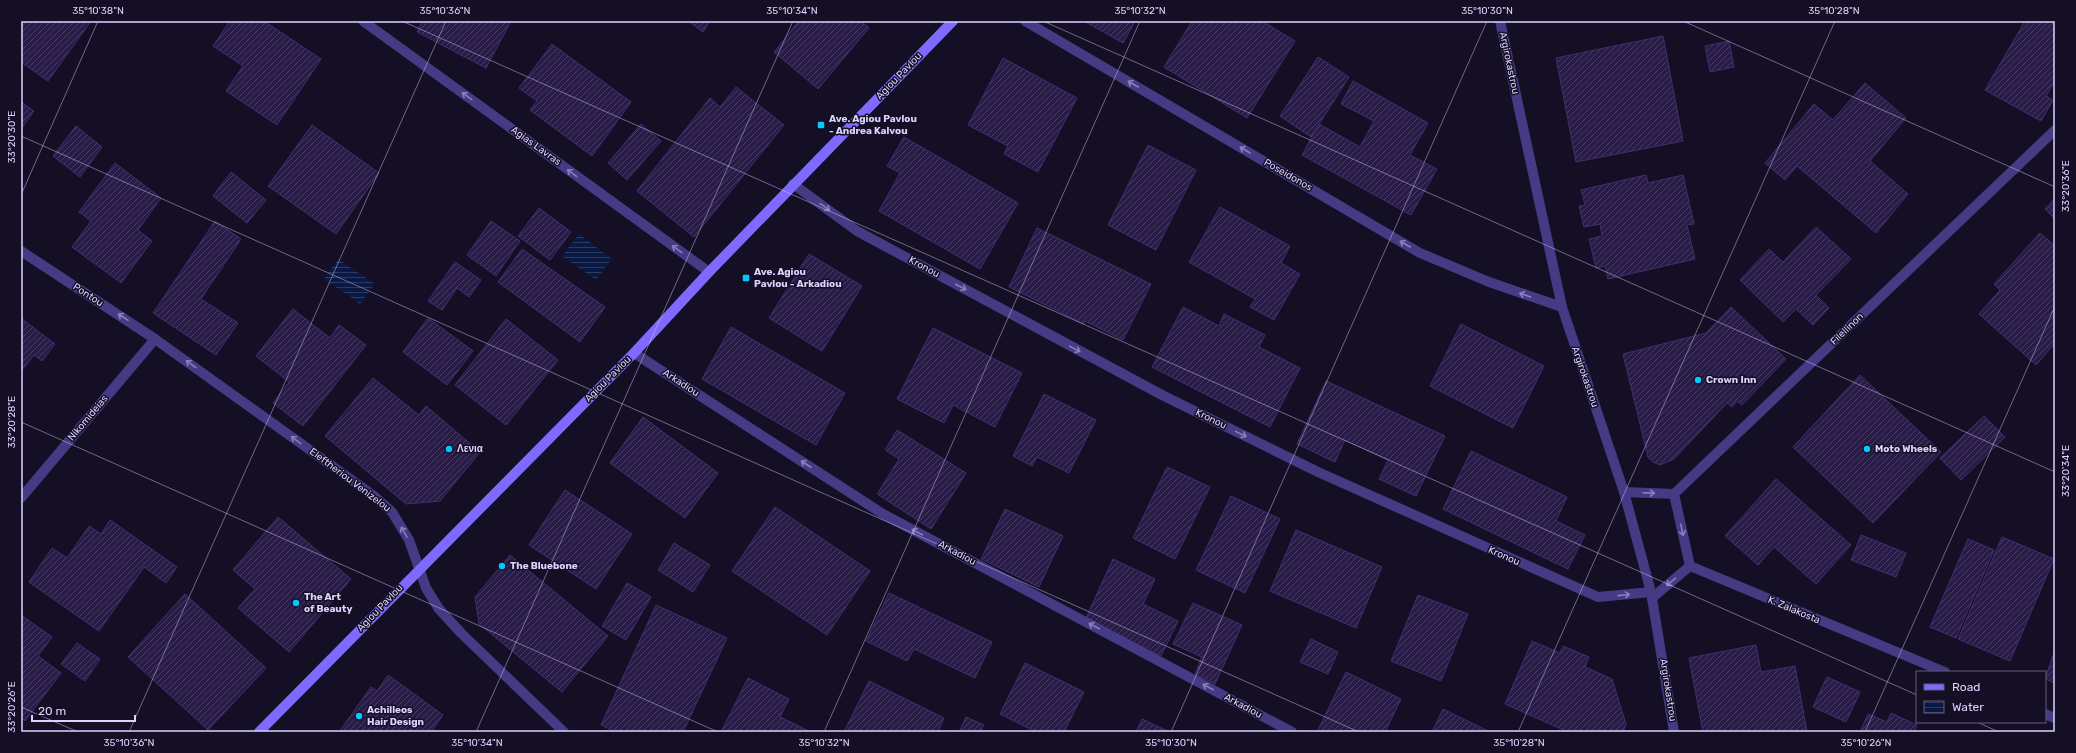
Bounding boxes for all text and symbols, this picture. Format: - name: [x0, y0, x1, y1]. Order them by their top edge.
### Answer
- text: 35°10'38"N: [72, 5, 124, 17]
- text: 35°10'36"N: [419, 5, 471, 17]
- text: 35°10'34"N: [766, 5, 818, 17]
- text: 35°10'32"N: [1114, 5, 1166, 17]
- text: 35°10'30"N: [1461, 5, 1513, 17]
- text: 35°10'28"N: [1808, 5, 1860, 17]
- street label: Argirokastrou: [1497, 31, 1521, 95]
- street label: Agiou Pavlou: [874, 50, 924, 102]
- one-way arrow: [1127, 80, 1139, 88]
- one-way arrow: [461, 92, 472, 100]
- text: 33°20'30"E: [6, 111, 18, 163]
- place label: Ave. Agiou Pavlou - Andrea Kalvou: [829, 113, 917, 137]
- marker: Ave. Agiou Pavlou - Andrea Kalvou: [816, 120, 826, 130]
- street label: Agias Lavras: [509, 124, 563, 168]
- one-way arrow: [1239, 145, 1251, 153]
- street label: Poseidonos: [1262, 156, 1314, 194]
- text: 33°20'36"E: [2060, 160, 2072, 212]
- one-way arrow: [567, 169, 578, 177]
- one-way arrow: [819, 203, 830, 212]
- one-way arrow: [1400, 239, 1412, 247]
- one-way arrow: [672, 245, 683, 253]
- street label: Kronou: [906, 254, 942, 280]
- place label: Ave. Agiou Pavlou - Arkadiou: [754, 266, 842, 290]
- marker: Ave. Agiou Pavlou - Arkadiou: [741, 273, 751, 283]
- street label: Pontou: [71, 281, 105, 309]
- one-way arrow: [955, 284, 967, 291]
- one-way arrow: [1519, 290, 1531, 298]
- street label: Filellinon: [1828, 310, 1866, 348]
- one-way arrow: [117, 313, 128, 321]
- one-way arrow: [1069, 345, 1081, 353]
- street label: Argirokastrou: [1569, 345, 1601, 409]
- street label: Agiou Pavlou: [582, 353, 634, 405]
- one-way arrow: [185, 360, 196, 368]
- street label: Arkadiou: [660, 367, 702, 399]
- place label: Crown Inn: [1706, 374, 1757, 386]
- marker: Crown Inn: [1693, 375, 1703, 385]
- street label: Nikomideias: [65, 393, 111, 443]
- text: 33°20'28"E: [6, 396, 18, 448]
- street label: Kronou: [1193, 406, 1229, 432]
- one-way arrow: [1234, 431, 1246, 438]
- one-way arrow: [291, 436, 302, 444]
- place label: Λενια: [457, 443, 484, 455]
- place label: Moto Wheels: [1875, 443, 1938, 455]
- marker: Λενια: [444, 444, 454, 454]
- marker: Moto Wheels: [1862, 444, 1872, 454]
- text: 33°20'34"E: [2060, 445, 2072, 497]
- street label: Eleftheriou Venizelou: [307, 446, 393, 514]
- one-way arrow: [801, 460, 812, 468]
- one-way arrow: [1642, 490, 1655, 497]
- one-way arrow: [1679, 524, 1687, 537]
- one-way arrow: [400, 527, 408, 539]
- one-way arrow: [911, 528, 923, 535]
- street label: Arkadiou: [936, 538, 978, 568]
- street label: Kronou: [1486, 544, 1522, 568]
- place label: The Bluebone: [510, 560, 578, 572]
- marker: The Bluebone: [497, 561, 507, 571]
- one-way arrow: [1666, 578, 1676, 587]
- street label: Agiou Pavlou: [355, 582, 405, 634]
- place label: The Art of Beauty: [304, 591, 352, 615]
- one-way arrow: [1617, 591, 1630, 598]
- street label: K. Zalakosta: [1766, 594, 1822, 626]
- marker: The Art of Beauty: [291, 598, 301, 608]
- one-way arrow: [1088, 622, 1100, 629]
- street label: Argirokastrou: [1657, 658, 1679, 722]
- legend: [1916, 671, 2046, 723]
- text: Road: [1952, 680, 1980, 694]
- text: 33°20'26"E: [6, 681, 18, 733]
- one-way arrow: [1202, 683, 1214, 691]
- street label: Arkadiou: [1222, 691, 1264, 721]
- scale bar: [32, 697, 135, 723]
- text: Water: [1952, 700, 1984, 714]
- text: 20 m: [38, 704, 66, 718]
- place label: Achilleos Hair Design: [367, 704, 424, 728]
- marker: Achilleos Hair Design: [354, 711, 364, 721]
- text: 35°10'36"N: [103, 737, 155, 749]
- text: 35°10'34"N: [451, 737, 503, 749]
- text: 35°10'32"N: [798, 737, 850, 749]
- text: 35°10'30"N: [1145, 737, 1197, 749]
- text: 35°10'28"N: [1493, 737, 1545, 749]
- text: 35°10'26"N: [1841, 737, 1891, 749]

